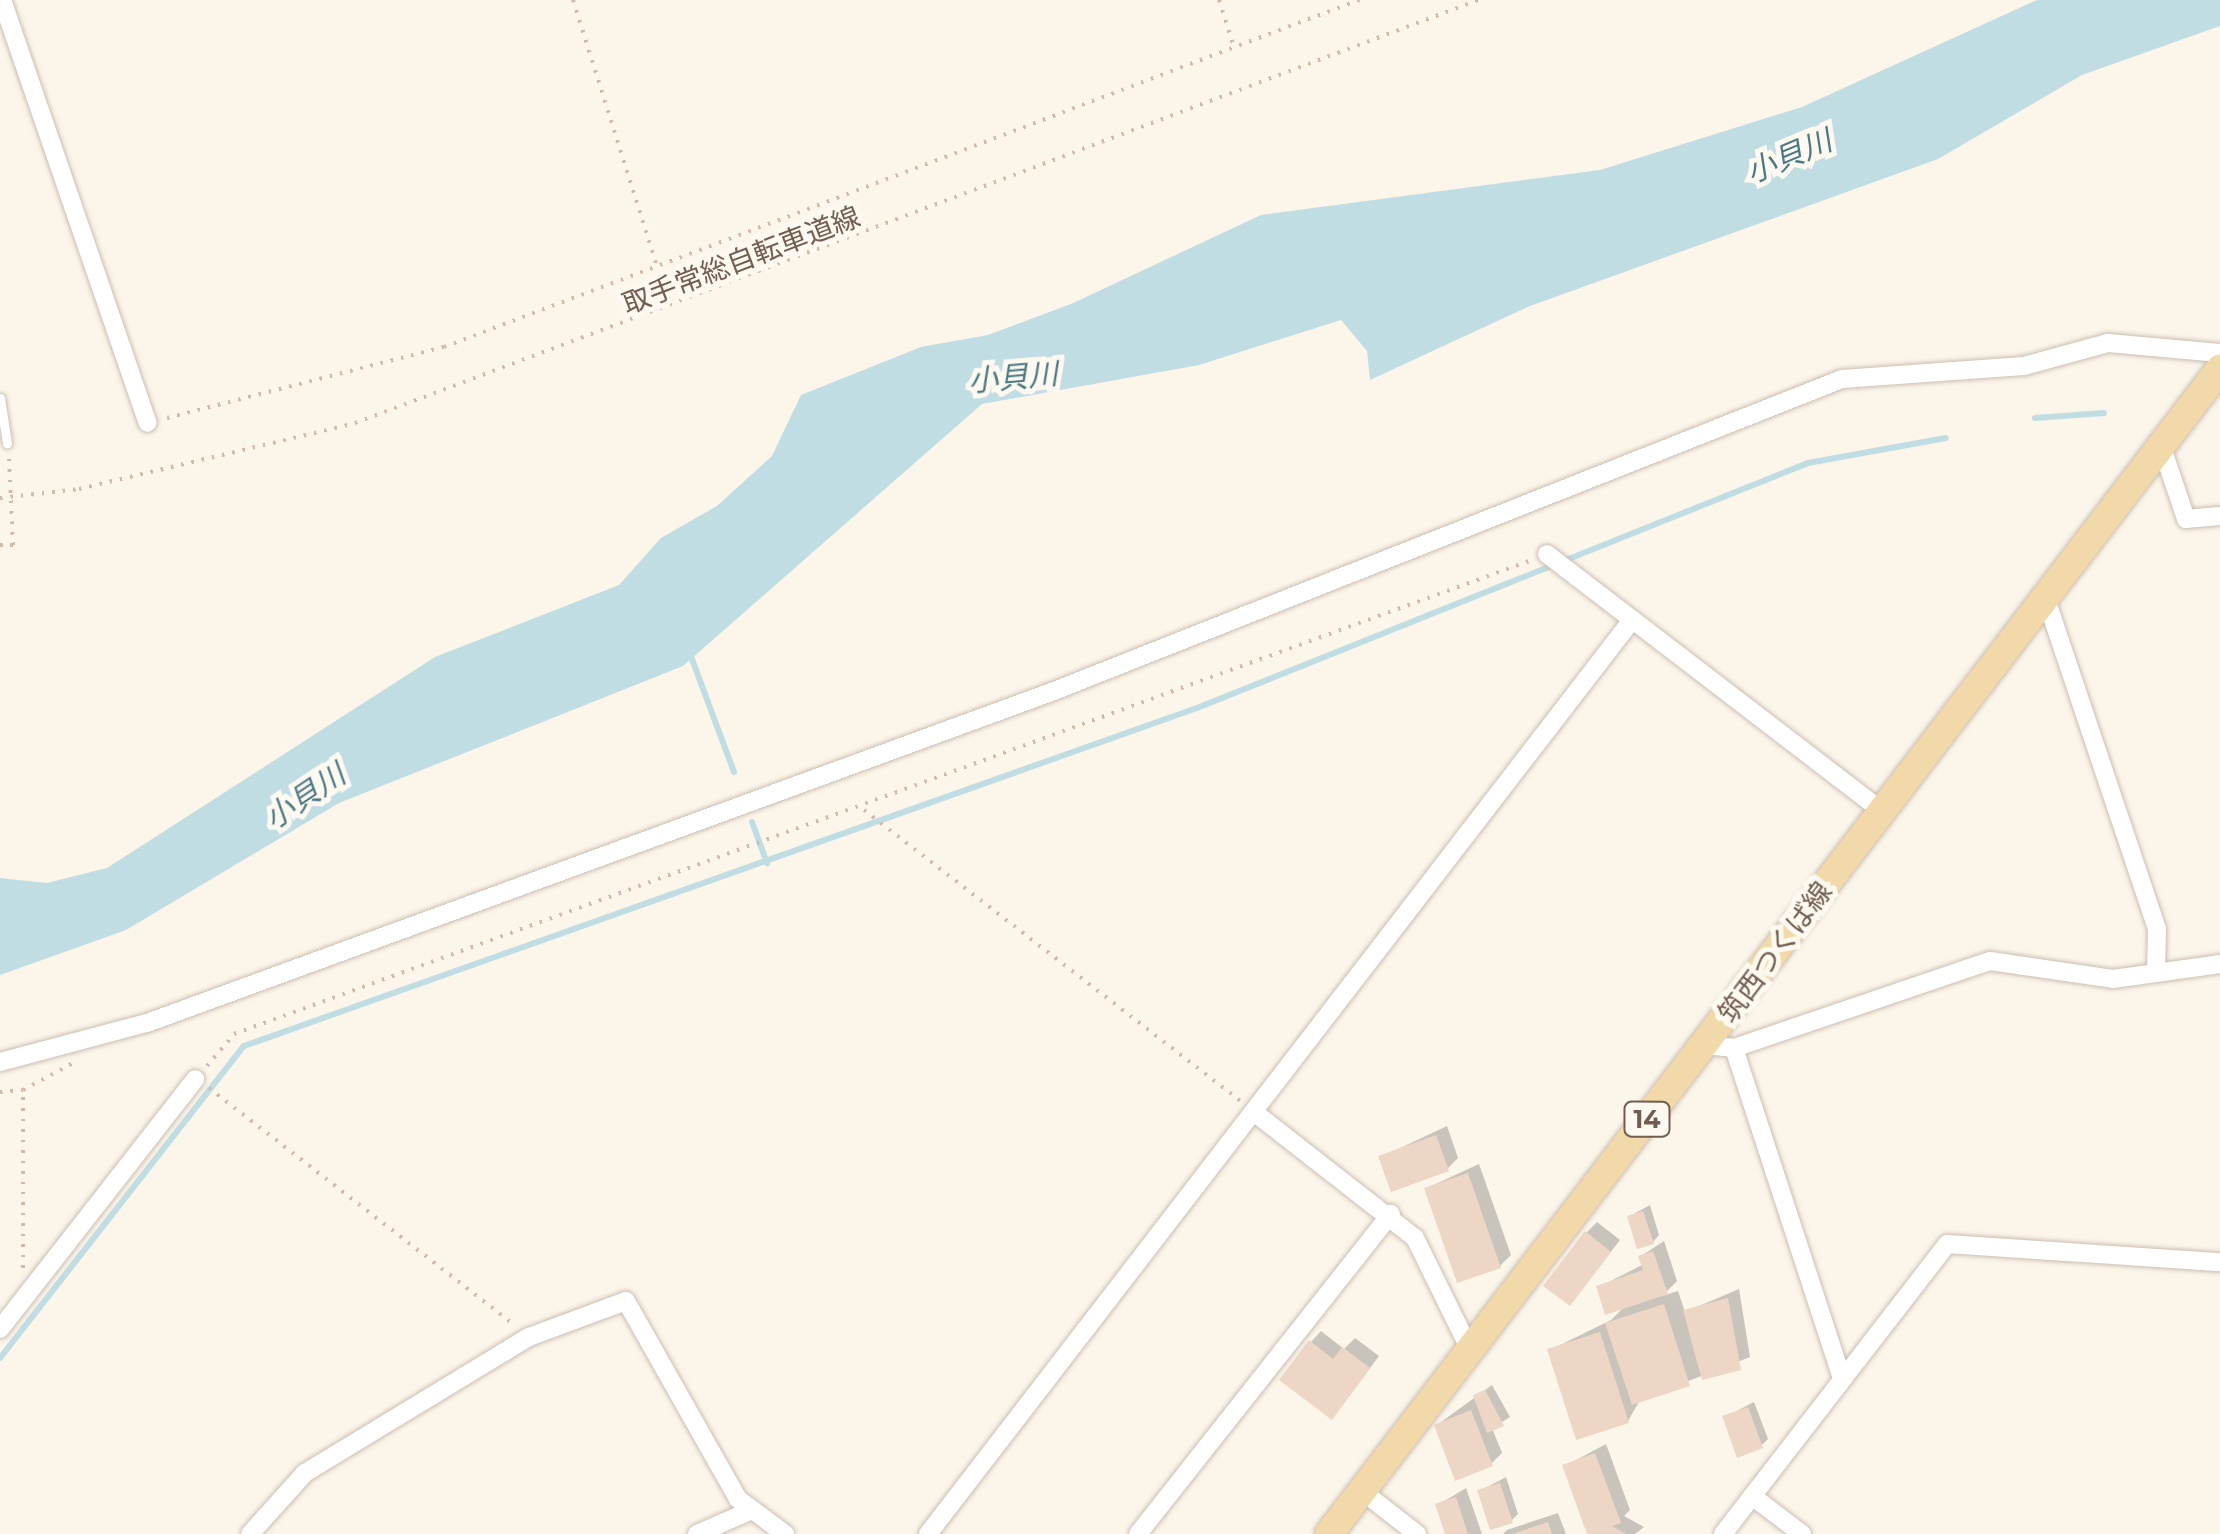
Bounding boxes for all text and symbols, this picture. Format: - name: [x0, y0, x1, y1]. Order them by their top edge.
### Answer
- water label: 小貝川: [1741, 123, 1837, 191]
- street label: 取手常総自転車道線: [617, 199, 865, 321]
- water label: 小貝川: [967, 356, 1059, 400]
- water label: 小貝川: [258, 757, 352, 837]
- street label: 筑西つくば線: [1711, 875, 1839, 1029]
- road number: 14: [1622, 1099, 1672, 1139]

